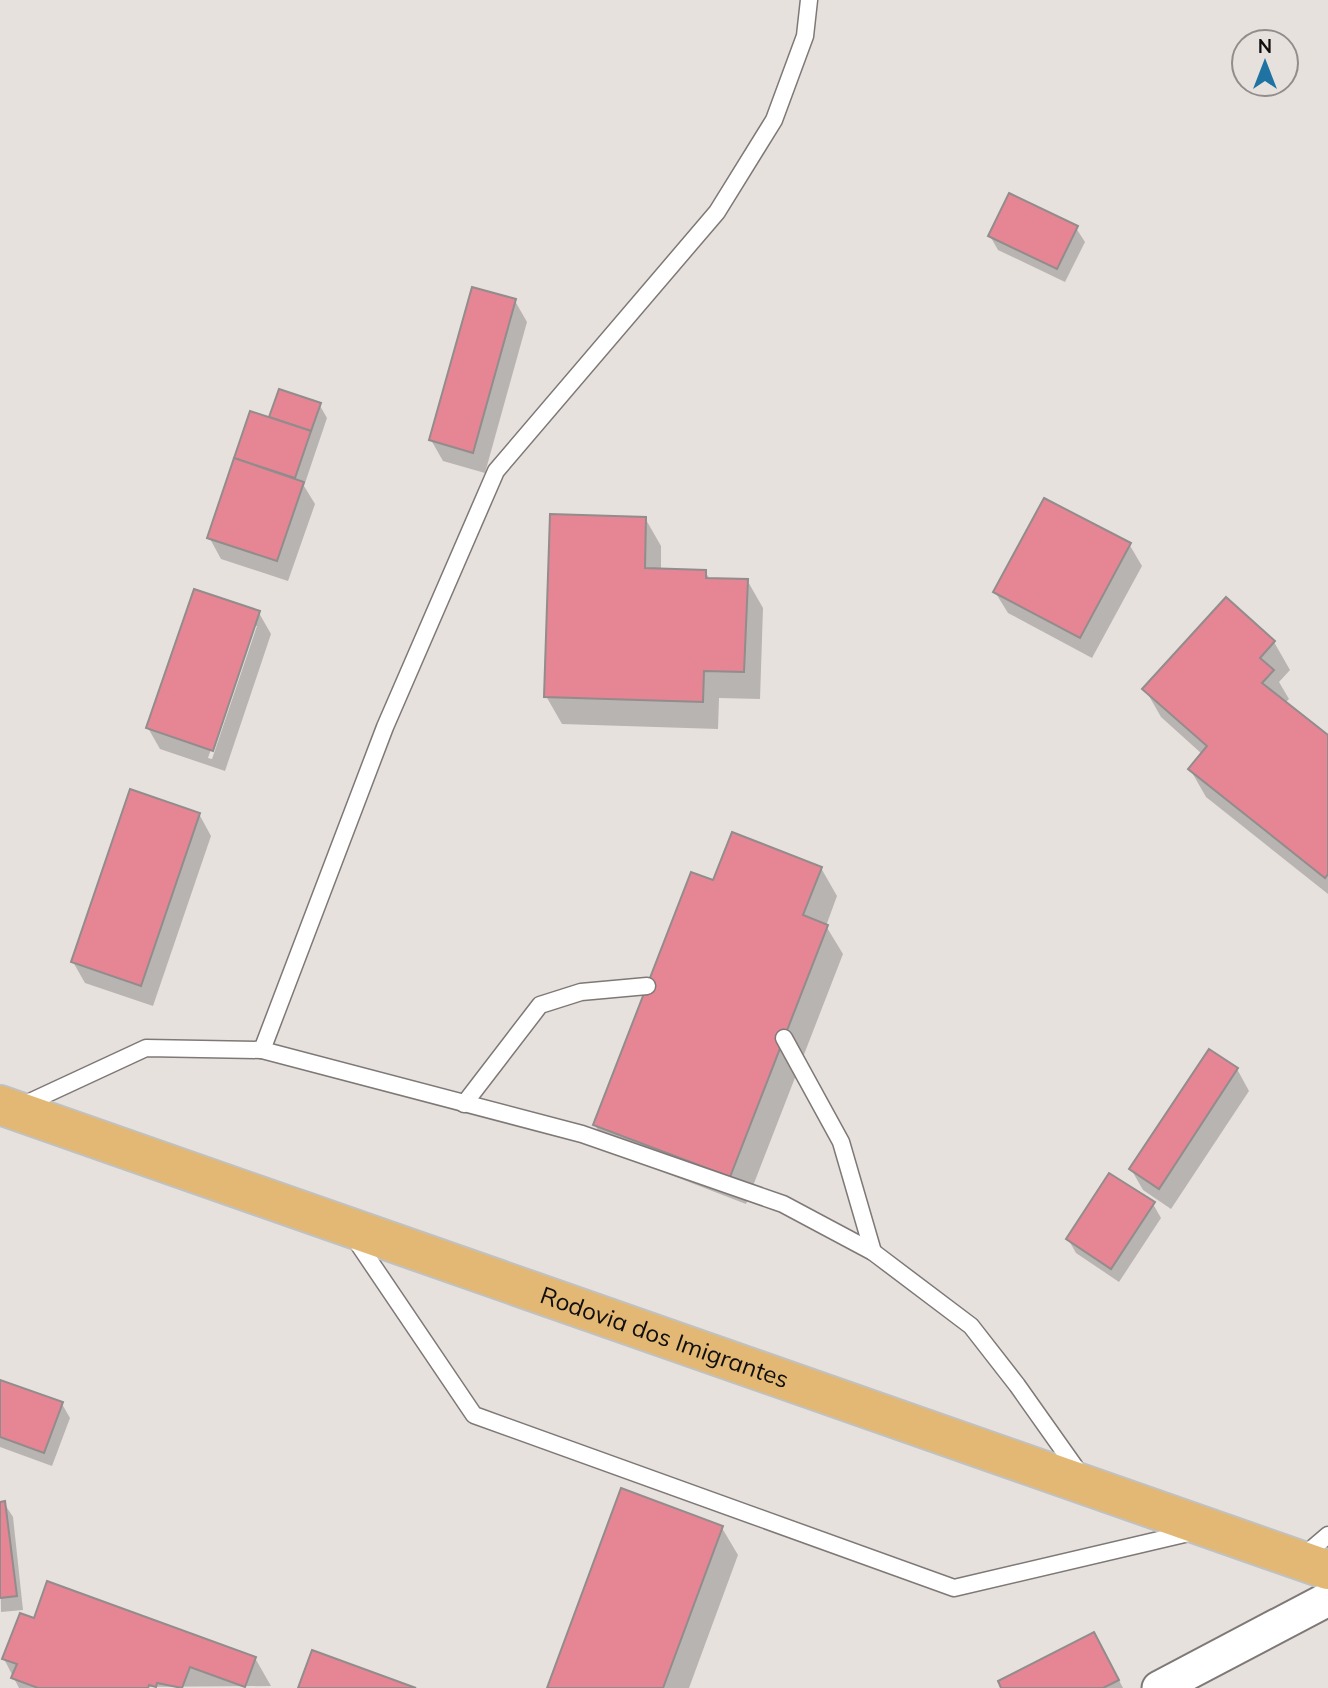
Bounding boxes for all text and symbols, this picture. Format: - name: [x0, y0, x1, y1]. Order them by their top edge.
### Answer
- north arrow: [1230, 28, 1300, 98]
- text: N: [1258, 34, 1272, 58]
- street label: Rodovia dos Imigrantes: [537, 1279, 793, 1394]

